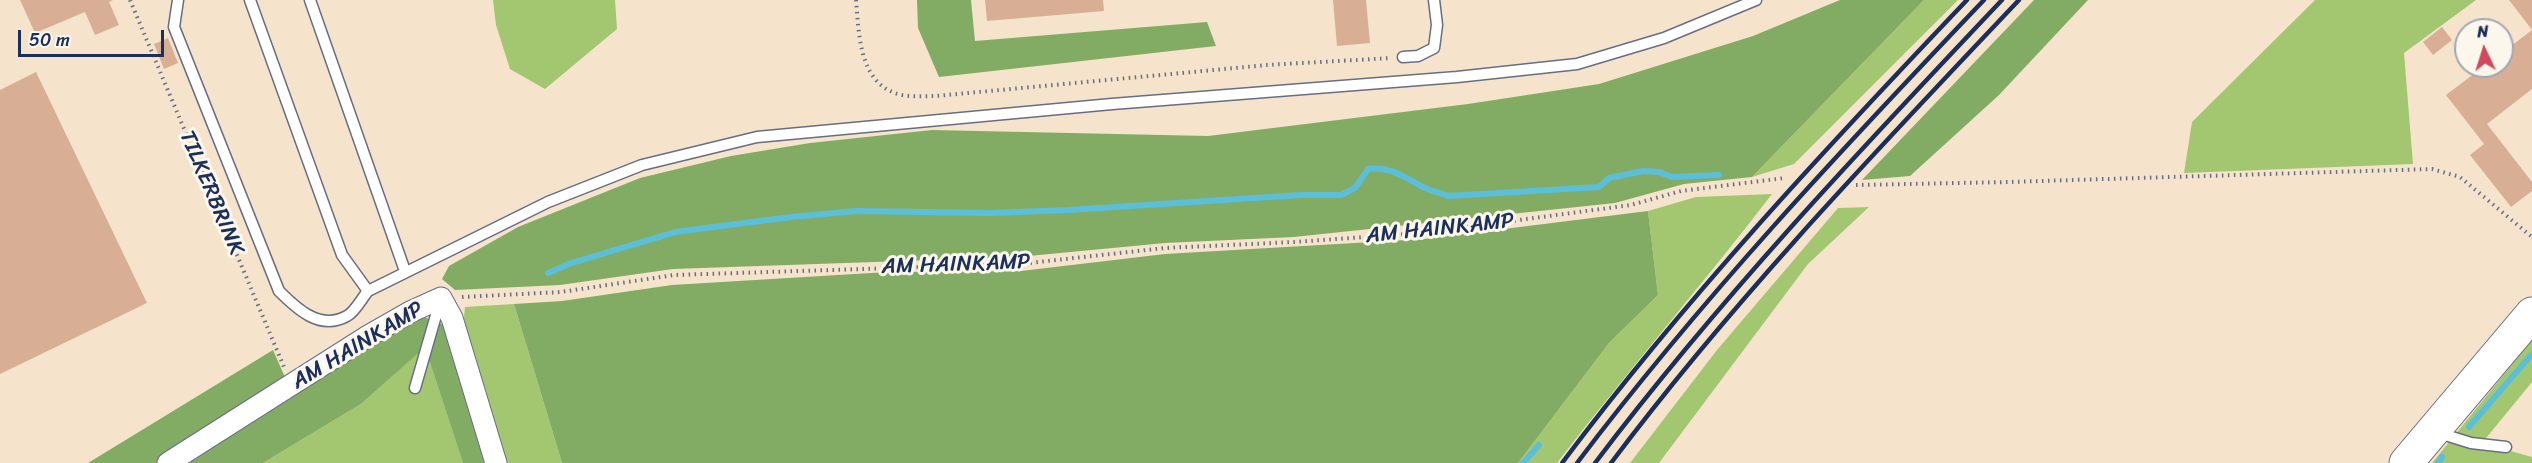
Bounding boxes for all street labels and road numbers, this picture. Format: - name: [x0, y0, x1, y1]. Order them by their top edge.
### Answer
- street label: TILKERBRINK: [173, 127, 249, 259]
- street label: AM HAINKAMP: [1365, 208, 1515, 250]
- street label: AM HAINKAMP: [881, 249, 1031, 281]
- street label: AM HAINKAMP: [287, 296, 429, 396]

